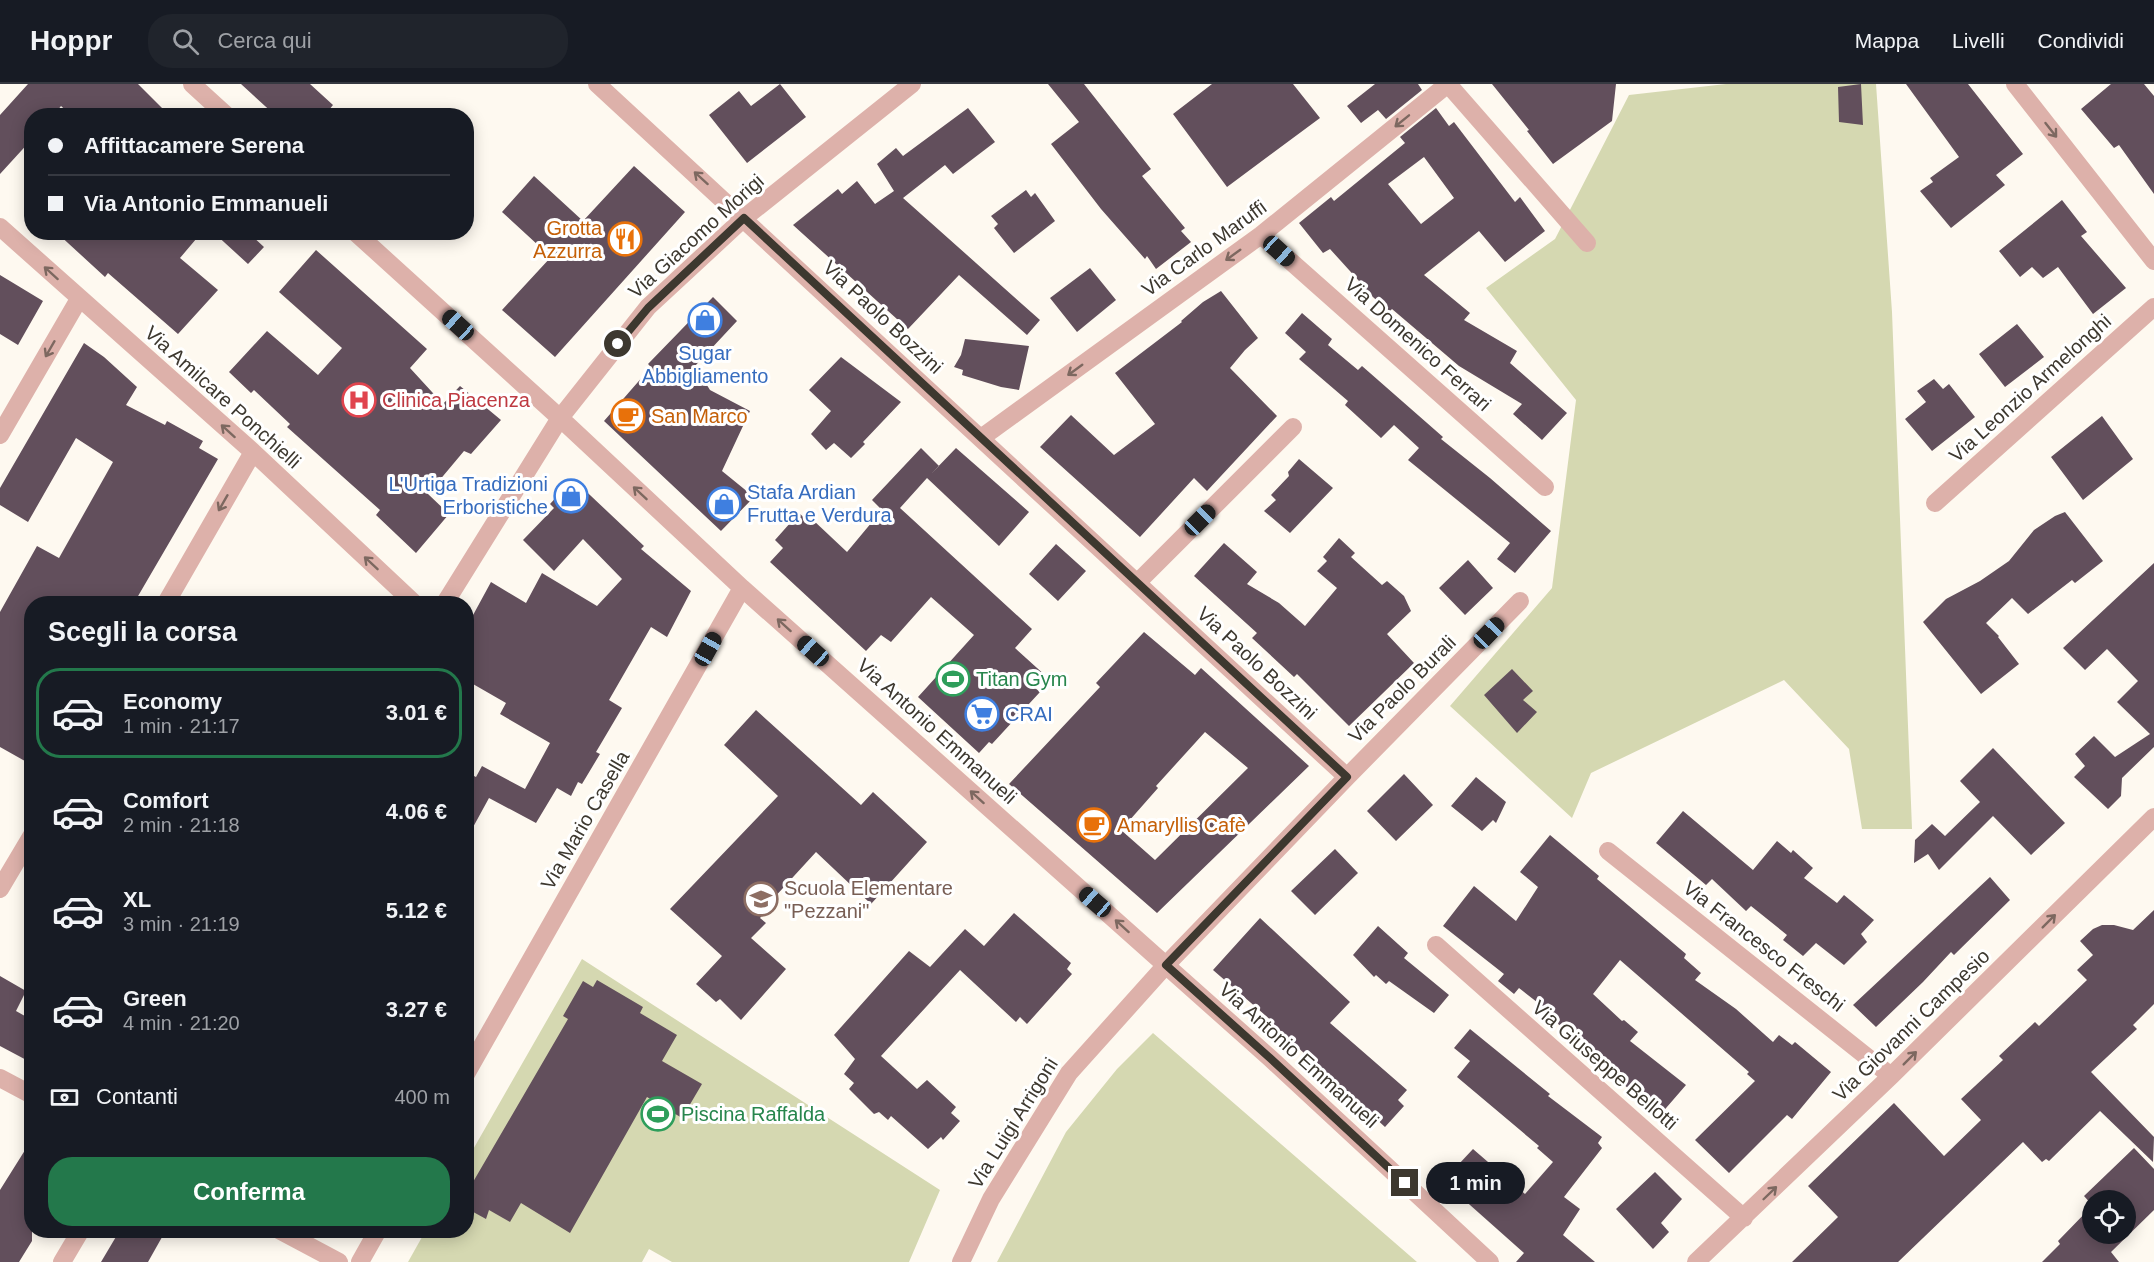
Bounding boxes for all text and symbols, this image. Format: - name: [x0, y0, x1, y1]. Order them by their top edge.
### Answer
- search box: [148, 14, 568, 68]
- text: Hoppr: [30, 25, 112, 56]
- icon: search: [169, 25, 202, 58]
- text: Cerca qui: [217, 28, 312, 53]
- text: Mappa: [1855, 29, 1919, 52]
- text: Livelli: [1952, 29, 2005, 52]
- text: Condividi: [2038, 29, 2124, 52]
- one-way arrow: [1394, 114, 1410, 127]
- one-way arrow: [2045, 122, 2058, 138]
- text: Affittacamere Serena: [84, 133, 304, 158]
- street label: Via Giacomo Morigi: [624, 170, 768, 302]
- one-way arrow: [693, 171, 708, 185]
- text: Via Antonio Emmanueli: [84, 191, 328, 216]
- street label: Via Carlo Maruffi: [1138, 196, 1270, 300]
- place label: Grotta Azzurra: [533, 217, 603, 262]
- restaurant icon: Grotta Azzurra: [607, 221, 643, 257]
- car: [1260, 232, 1298, 270]
- one-way arrow: [1226, 249, 1242, 262]
- street label: Via Paolo Bozzini: [819, 256, 947, 378]
- one-way arrow: [44, 266, 59, 280]
- street label: Via Domenico Ferrari: [1341, 273, 1495, 415]
- shop icon: Sugar Abbigliamento: [687, 302, 723, 338]
- car: [439, 306, 477, 344]
- street label: Via Leonzio Armelonghi: [1945, 310, 2115, 466]
- street label: Via Amilcare Ponchielli: [141, 321, 305, 473]
- route start: [604, 330, 631, 357]
- one-way arrow: [44, 340, 56, 357]
- place label: Sugar Abbigliamento: [642, 342, 768, 387]
- one-way arrow: [1068, 364, 1084, 376]
- hospital icon: Clinica Piacenza: [341, 382, 377, 418]
- place label: Clinica Piacenza: [382, 389, 531, 411]
- cafe icon: San Marco: [610, 398, 646, 434]
- place label: San Marco: [651, 405, 748, 427]
- one-way arrow: [221, 424, 236, 438]
- place label: L'Urtiga Tradizioni Erboristiche: [389, 473, 548, 518]
- shop icon: L'Urtiga Tradizioni Erboristiche: [553, 478, 589, 514]
- place label: Stafa Ardian Frutta e Verdura: [747, 481, 892, 526]
- one-way arrow: [633, 486, 648, 500]
- shop icon: Stafa Ardian Frutta e Verdura: [706, 486, 742, 522]
- one-way arrow: [217, 494, 229, 511]
- car: [1181, 501, 1219, 539]
- one-way arrow: [364, 556, 379, 570]
- street label: Via Paolo Bozzini: [1193, 602, 1321, 724]
- car: [1470, 614, 1508, 652]
- text: Scegli la corsa: [48, 617, 237, 647]
- one-way arrow: [777, 618, 792, 632]
- car: [691, 629, 725, 669]
- street label: Via Paolo Burali: [1344, 631, 1460, 747]
- car: [794, 632, 832, 670]
- street label: Via Antonio Emmanueli: [853, 654, 1021, 808]
- sports icon: Titan Gym: [935, 661, 971, 697]
- place label: Titan Gym: [976, 668, 1068, 690]
- icon: car: [51, 686, 105, 740]
- text: Economy: [123, 689, 222, 714]
- supermarket icon: CRAI: [964, 696, 1000, 732]
- text: 3.01 €: [386, 700, 447, 725]
- place label: CRAI: [1005, 703, 1053, 725]
- text: 1 min · 21:17: [123, 715, 240, 737]
- street label: Via Mario Casella: [536, 746, 634, 893]
- icon: car: [51, 785, 105, 839]
- text: Comfort: [123, 788, 209, 813]
- one-way arrow: [970, 790, 985, 804]
- text: 4.06 €: [386, 799, 447, 824]
- cafe icon: Amaryllis Cafè: [1076, 807, 1112, 843]
- text: 2 min · 21:18: [123, 814, 240, 836]
- place label: Amaryllis Cafè: [1117, 814, 1246, 836]
- street label: Via Francesco Freschi: [1679, 876, 1849, 1016]
- place label: Scuola Elementare "Pezzani": [784, 877, 953, 922]
- school or university icon: Scuola Elementare "Pezzani": [743, 881, 779, 917]
- car: [1076, 883, 1114, 921]
- icon: car: [51, 884, 105, 938]
- text: XL: [123, 887, 151, 912]
- text: 5.12 €: [386, 898, 447, 923]
- text: 3 min · 21:19: [123, 913, 240, 935]
- one-way arrow: [2041, 913, 2056, 928]
- one-way arrow: [1115, 919, 1130, 933]
- street label: Via Giovanni Campesio: [1828, 945, 1994, 1105]
- street label: Via Antonio Emmanueli: [1215, 978, 1383, 1132]
- icon: car: [51, 983, 105, 1037]
- text: Green: [123, 986, 187, 1011]
- street label: Via Giuseppe Bellotti: [1528, 996, 1682, 1134]
- text: 3.27 €: [386, 997, 447, 1022]
- text: 4 min · 21:20: [123, 1012, 240, 1034]
- one-way arrow: [1902, 1050, 1917, 1065]
- street label: Via Luigi Arrigoni: [964, 1054, 1062, 1192]
- icon: cash: [48, 1081, 81, 1114]
- text: Contanti: [96, 1084, 178, 1109]
- text: 400 m: [394, 1086, 450, 1108]
- sports icon: Piscina Raffalda: [640, 1096, 676, 1132]
- place label: Piscina Raffalda: [681, 1103, 826, 1125]
- button: Conferma: [48, 1157, 450, 1226]
- callout: 1 min: [1426, 1162, 1525, 1204]
- route end: [1391, 1169, 1418, 1196]
- text: 1 min: [1449, 1172, 1502, 1194]
- one-way arrow: [1762, 1186, 1777, 1201]
- map controls: [2082, 1190, 2136, 1244]
- button: locate: [2082, 1190, 2136, 1244]

